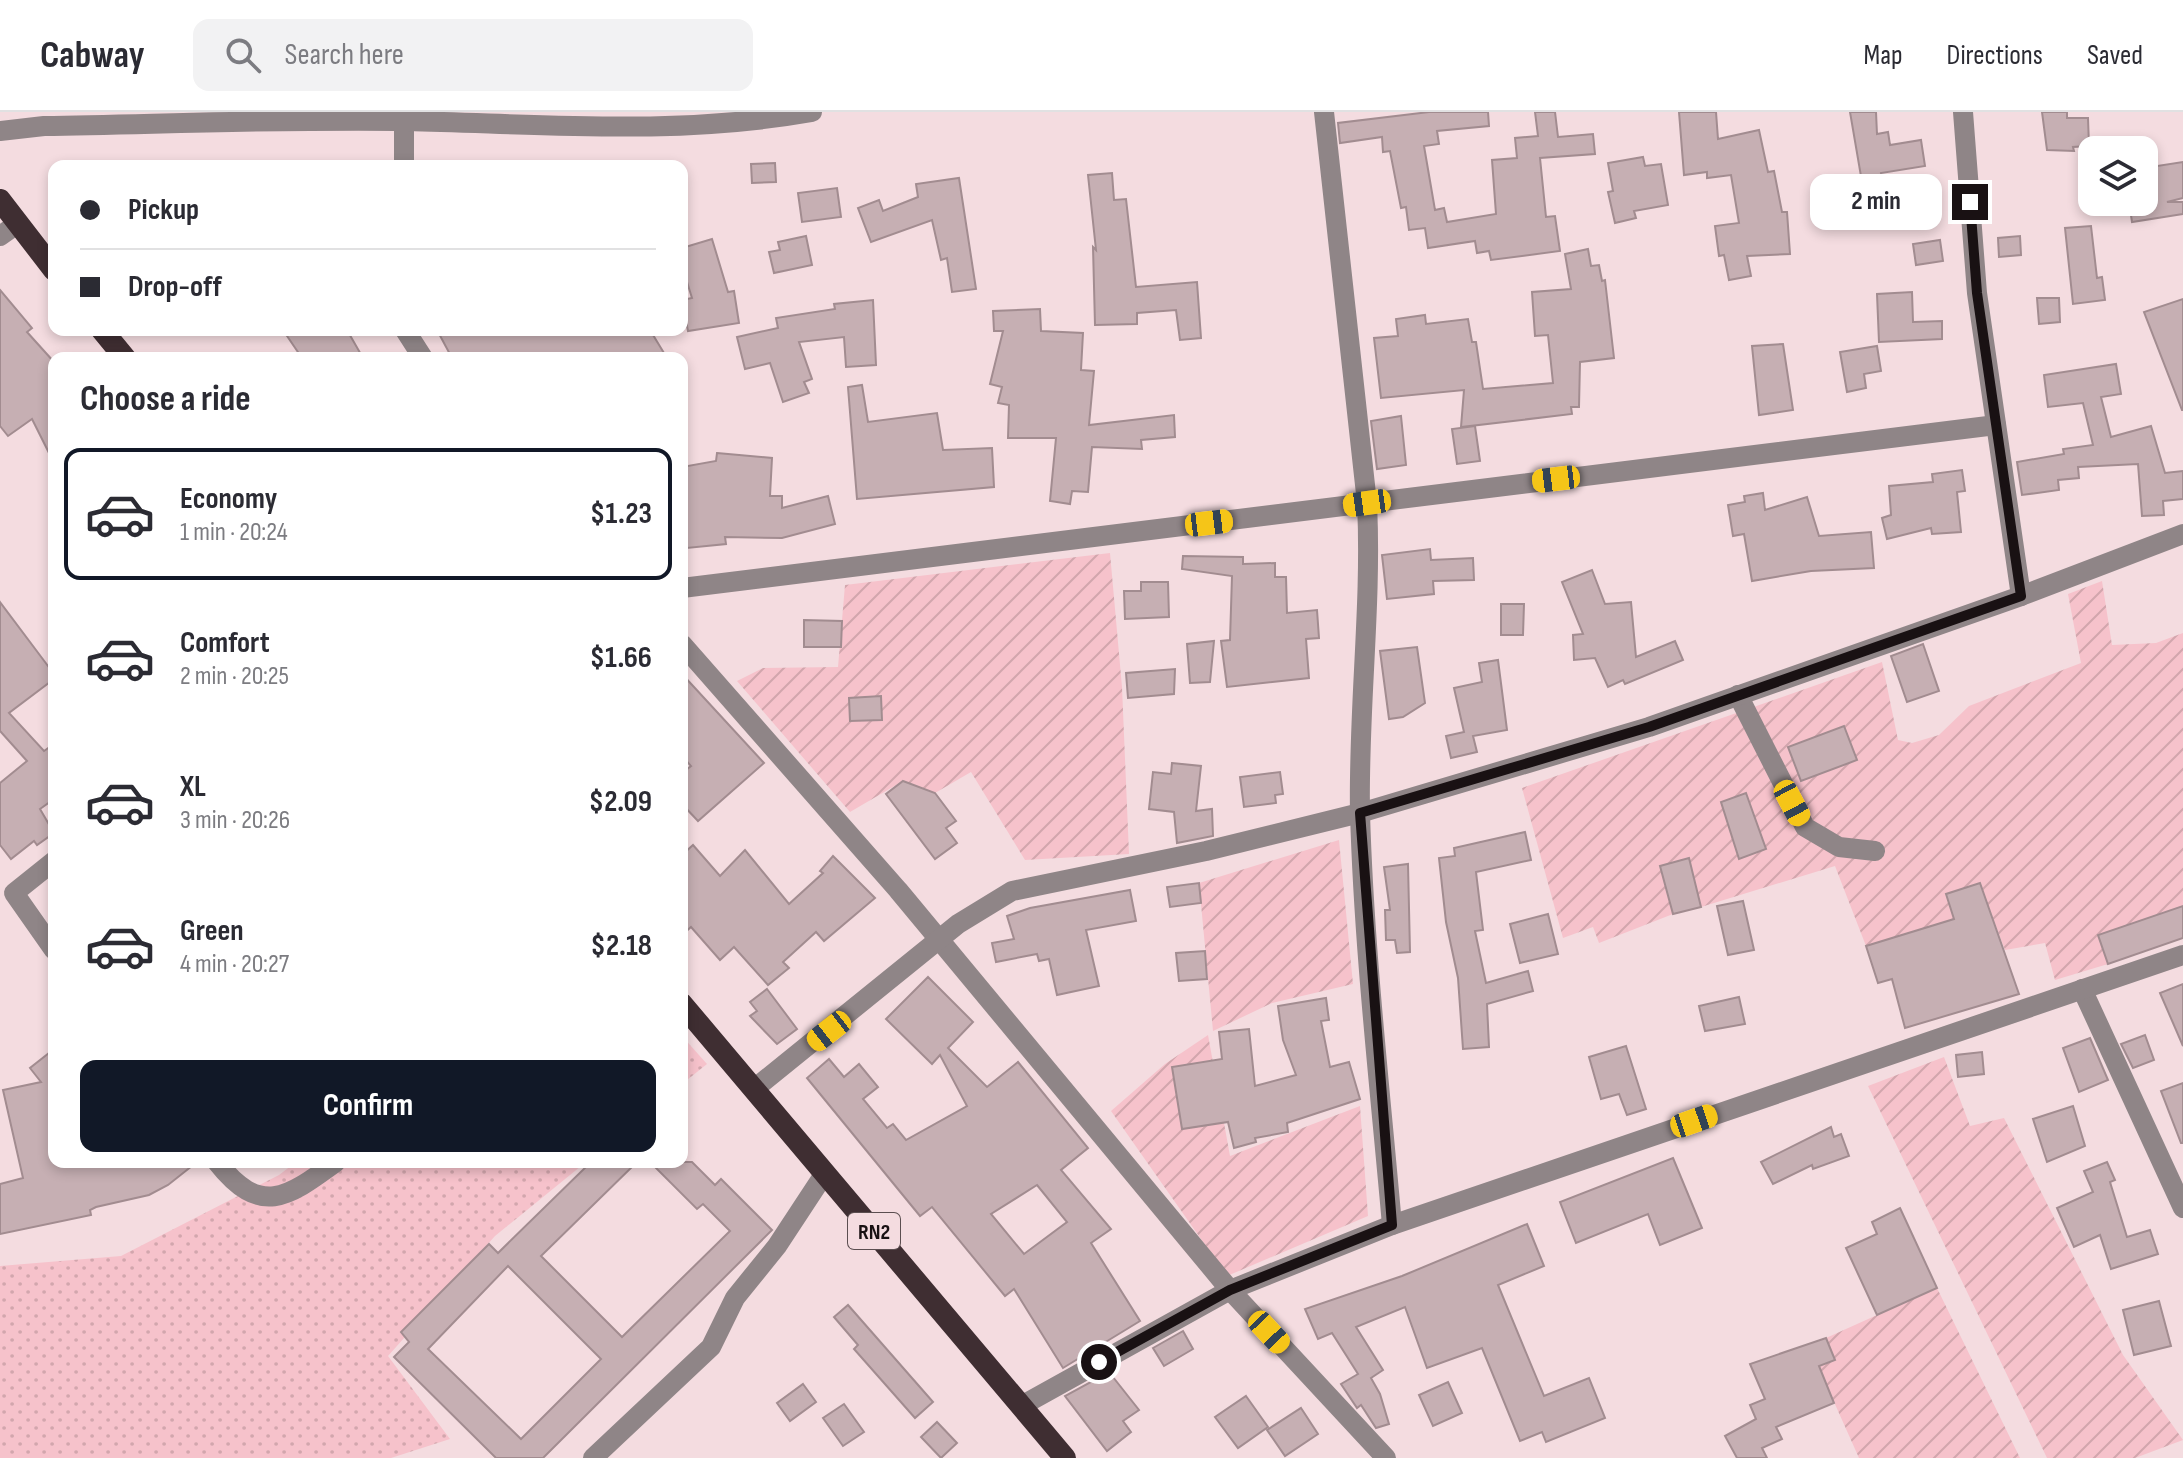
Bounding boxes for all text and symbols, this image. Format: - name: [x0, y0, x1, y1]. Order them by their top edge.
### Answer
- search box: [193, 19, 753, 91]
- text: Cabway: [40, 33, 145, 78]
- icon: search: [221, 33, 265, 77]
- text: Search here: [285, 37, 404, 73]
- text: Map: [1864, 39, 1903, 72]
- text: Directions: [1947, 39, 2043, 72]
- text: Saved: [2087, 39, 2143, 72]
- map controls: [2078, 136, 2158, 216]
- button: layers: [2078, 136, 2158, 216]
- callout: 2 min: [1810, 174, 1942, 230]
- route end: [1952, 184, 1988, 220]
- text: 2 min: [1851, 186, 1901, 217]
- text: Pickup: [128, 192, 199, 228]
- text: Drop-off: [128, 269, 222, 305]
- text: Choose a ride: [80, 378, 251, 421]
- car: [1531, 464, 1581, 494]
- icon: car: [84, 478, 156, 550]
- text: Economy: [180, 481, 277, 517]
- car: [1342, 488, 1392, 518]
- text: $1.23: [590, 496, 652, 532]
- car: [1184, 508, 1234, 538]
- text: 1 min · 20:24: [180, 517, 288, 548]
- icon: car: [84, 622, 156, 694]
- text: Comfort: [180, 625, 270, 661]
- text: $1.66: [590, 640, 652, 676]
- text: 2 min · 20:25: [180, 661, 289, 692]
- icon: car: [84, 766, 156, 838]
- text: XL: [180, 769, 206, 805]
- car: [1770, 776, 1814, 830]
- text: $2.09: [589, 784, 652, 820]
- text: 3 min · 20:26: [180, 805, 290, 836]
- icon: car: [84, 910, 156, 982]
- text: Green: [180, 913, 244, 949]
- text: $2.18: [591, 928, 652, 964]
- text: 4 min · 20:27: [180, 949, 289, 980]
- car: [803, 1007, 855, 1055]
- button: Confirm: [80, 1060, 656, 1152]
- car: [1667, 1102, 1721, 1140]
- road number: RN2: [848, 1213, 900, 1249]
- car: [1244, 1306, 1294, 1358]
- route start: [1081, 1344, 1117, 1380]

